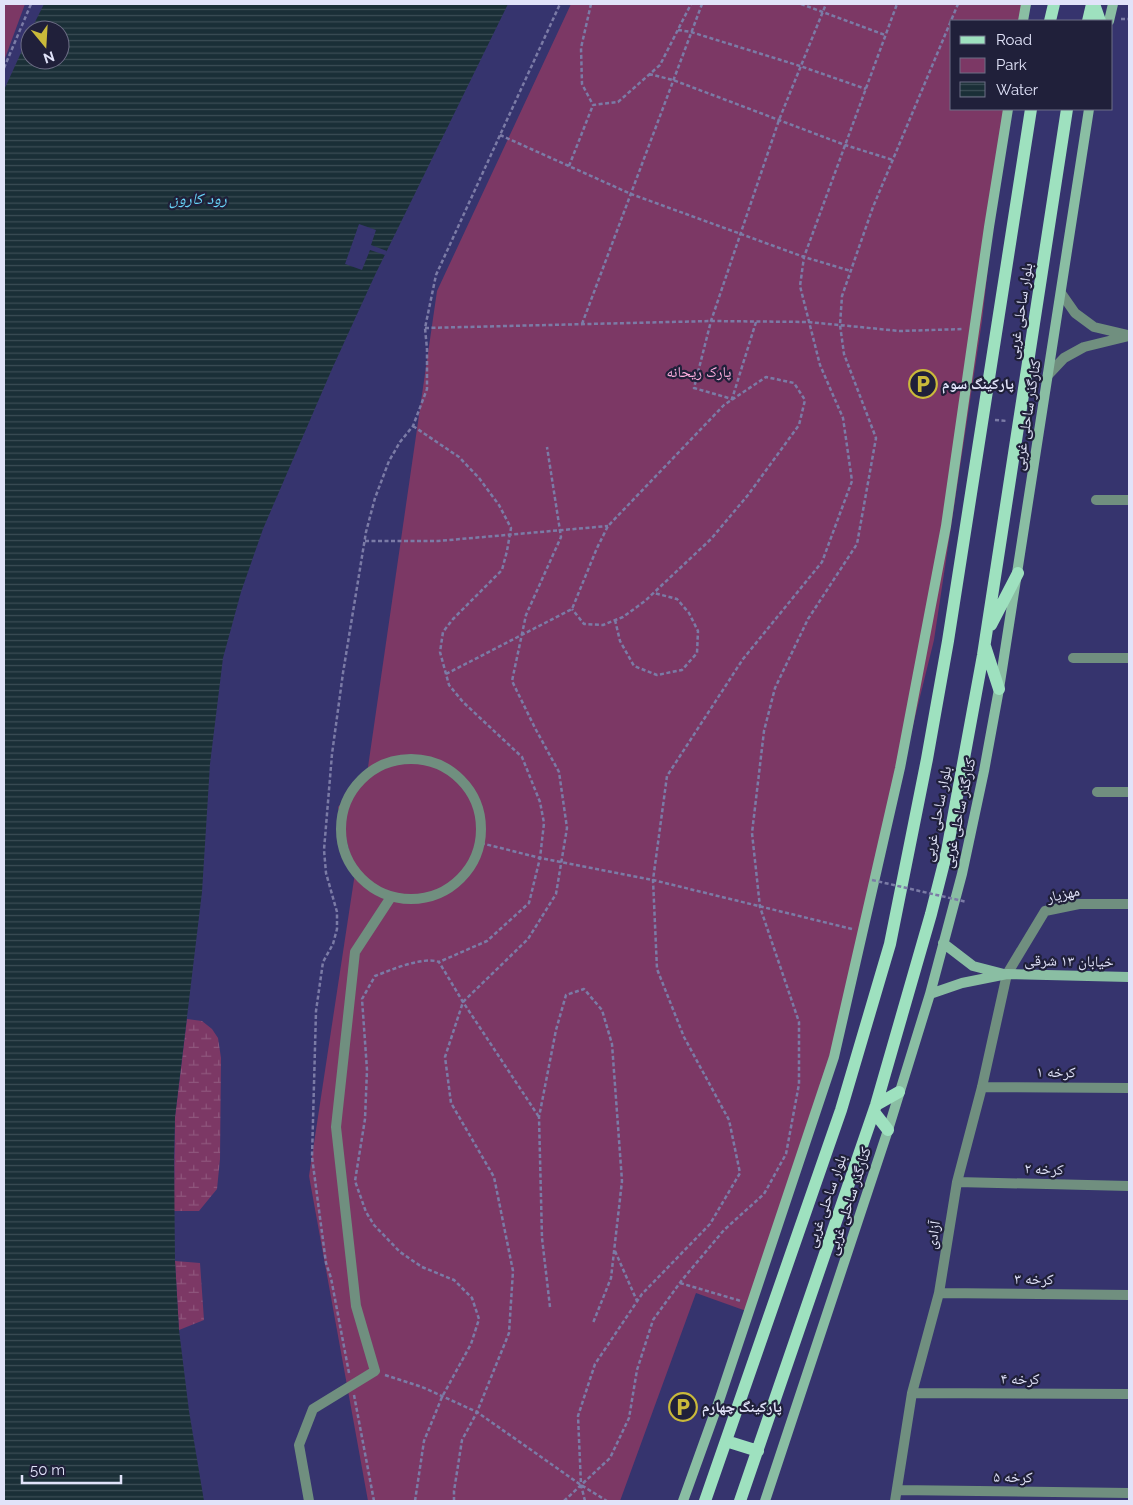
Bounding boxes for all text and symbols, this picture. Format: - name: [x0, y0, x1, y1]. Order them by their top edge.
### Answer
- north arrow: [20, 20, 70, 70]
- legend: [950, 20, 1113, 110]
- text: Road: [996, 31, 1032, 49]
- text: N: [41, 48, 57, 67]
- text: Park: [996, 56, 1027, 74]
- text: Water: [996, 81, 1039, 99]
- water label: رود کارون: [169, 189, 227, 209]
- street label: بلوار ساحلی غربی: [1004, 262, 1037, 361]
- street label: کنارگذر ساحلی غربی: [1009, 358, 1046, 472]
- park label: پارک ریحانه: [666, 363, 732, 381]
- parking icon: پارکینگ سوم: [908, 369, 938, 399]
- place label: پارکینگ سوم: [942, 375, 1014, 394]
- street label: کنارگذر ساحلی غربی: [939, 756, 980, 870]
- street label: بلوار ساحلی غربی: [919, 765, 956, 864]
- street label: مهزیار: [1044, 881, 1081, 907]
- street label: خیابان ۱۳ شرقی: [1024, 951, 1114, 972]
- street label: کرخه ۱: [1036, 1063, 1076, 1081]
- street label: کنارگذر ساحلی غربی: [823, 1145, 876, 1257]
- street label: بلوار ساحلی غربی: [802, 1152, 851, 1250]
- street label: کرخه ۲: [1024, 1159, 1064, 1179]
- street label: آزادی: [922, 1218, 945, 1251]
- street label: کرخه ۳: [1014, 1270, 1054, 1288]
- street label: کرخه ۴: [1000, 1370, 1040, 1388]
- parking icon: پارکینگ چهارم: [668, 1392, 698, 1422]
- place label: پارکینگ چهارم: [702, 1398, 782, 1417]
- scale bar: [22, 1452, 121, 1484]
- text: 50 m: [30, 1461, 65, 1479]
- street label: کرخه ۵: [993, 1468, 1033, 1486]

